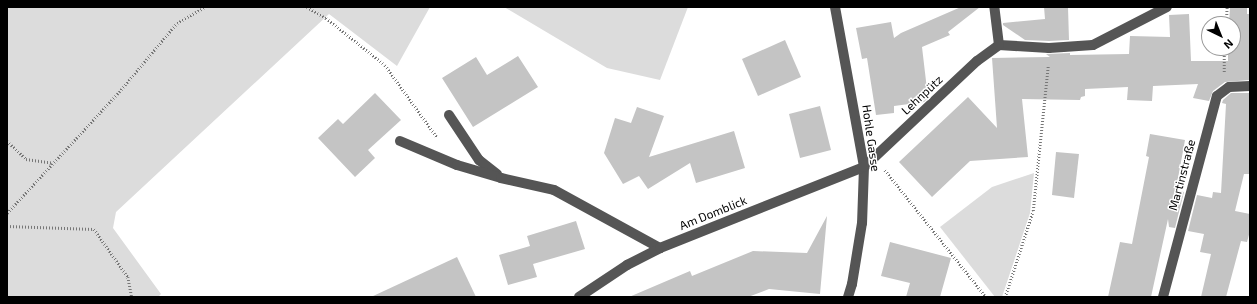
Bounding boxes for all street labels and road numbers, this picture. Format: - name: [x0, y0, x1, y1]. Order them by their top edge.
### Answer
- street label: Lehnpütz: [898, 72, 946, 118]
- street label: Hohle Gasse: [859, 104, 883, 172]
- street label: Martinstraße: [1166, 138, 1198, 212]
- street label: Am Domblick: [677, 193, 749, 233]

